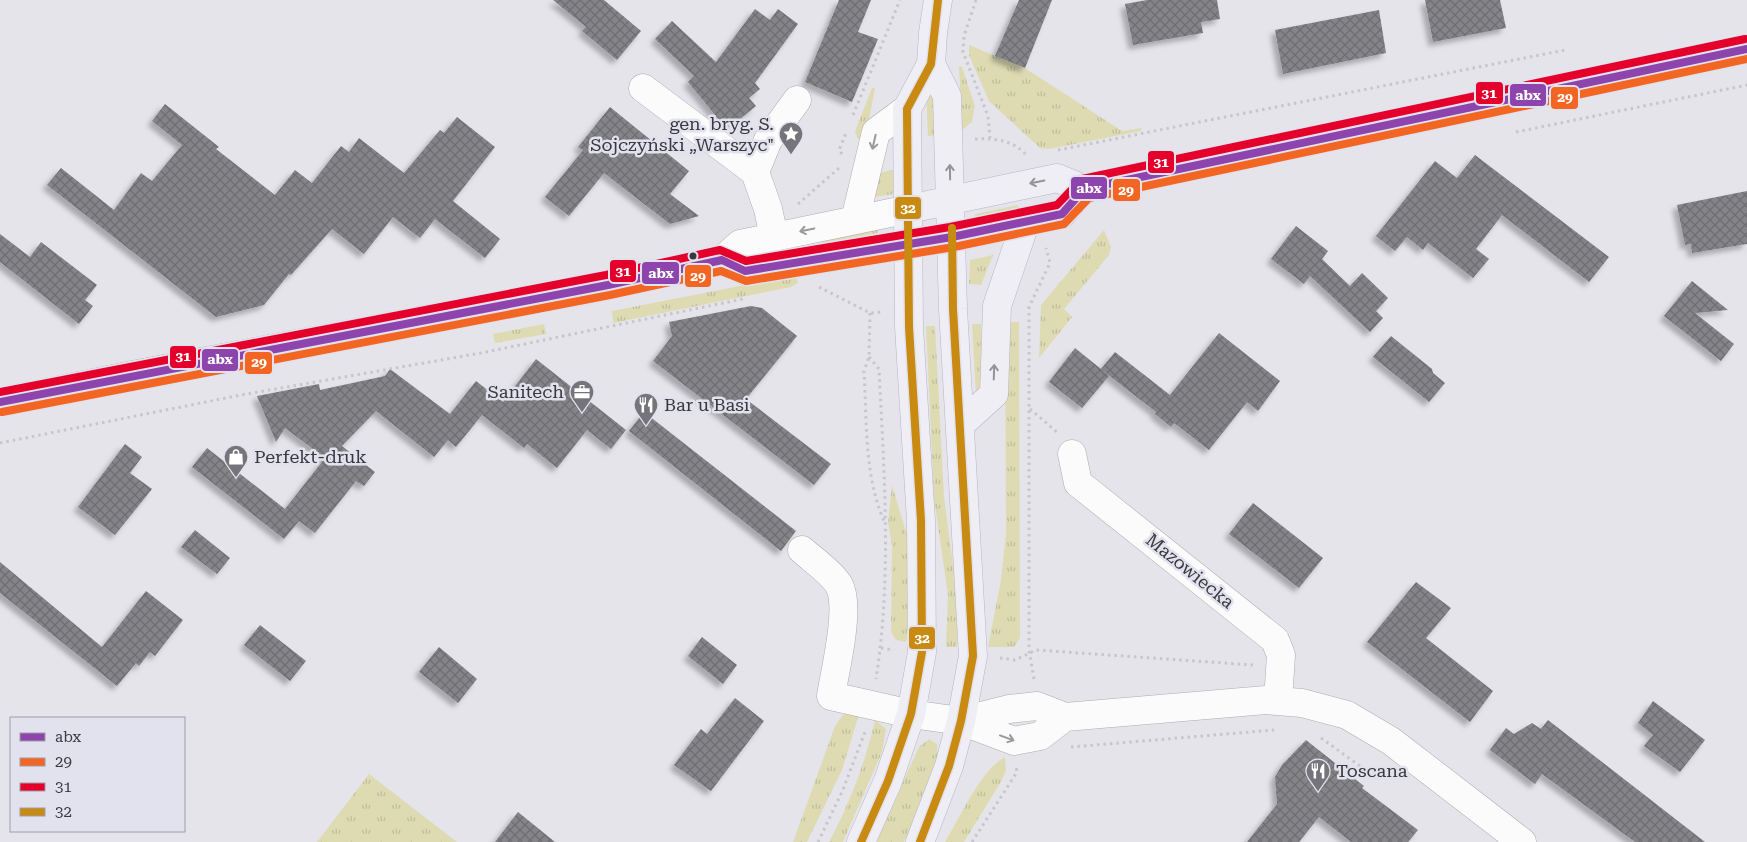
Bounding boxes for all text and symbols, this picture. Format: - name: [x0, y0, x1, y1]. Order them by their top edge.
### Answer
- line badge: 31: [1475, 81, 1504, 105]
- line badge: abx: [1509, 83, 1547, 107]
- text: 31: [1481, 85, 1497, 101]
- line badge: 29: [1550, 86, 1579, 110]
- text: abx: [1515, 87, 1542, 103]
- text: 29: [1557, 89, 1573, 105]
- place label: gen. bryg. S. Sojczyński „Warszyc": [590, 113, 774, 155]
- place icon: gen. bryg. S. Sojczyński „Warszyc": [778, 121, 804, 155]
- one-way arrow: [869, 133, 878, 149]
- line badge: 31: [1147, 150, 1175, 174]
- text: 31: [1153, 154, 1169, 170]
- one-way arrow: [945, 164, 955, 180]
- line badge: abx: [1070, 176, 1108, 200]
- one-way arrow: [1030, 178, 1046, 188]
- line badge: 29: [1112, 178, 1141, 202]
- text: abx: [1076, 180, 1103, 196]
- text: 29: [1118, 182, 1134, 198]
- line badge: 32: [894, 196, 922, 220]
- text: 32: [900, 200, 916, 216]
- one-way arrow: [799, 226, 815, 235]
- unlabelled marker: [688, 251, 698, 261]
- line badge: 31: [609, 259, 637, 283]
- line badge: abx: [641, 261, 680, 285]
- text: 31: [615, 263, 631, 279]
- line badge: 29: [684, 264, 712, 288]
- text: abx: [648, 265, 675, 281]
- text: 29: [690, 268, 706, 284]
- line badge: 31: [169, 345, 197, 369]
- text: 31: [175, 348, 191, 364]
- line badge: abx: [201, 348, 239, 372]
- text: abx: [207, 351, 234, 367]
- line badge: 29: [244, 351, 273, 375]
- text: 29: [251, 354, 267, 370]
- one-way arrow: [990, 365, 999, 381]
- office icon: Sanitech: [569, 379, 595, 413]
- place label: Sanitech: [487, 381, 564, 402]
- restaurant icon: Bar u Basi: [633, 392, 659, 426]
- place label: Bar u Basi: [664, 394, 750, 415]
- shop icon: Perfekt-druk: [223, 444, 249, 478]
- place label: Perfekt-druk: [254, 446, 367, 467]
- street label: Mazowiecka: [1142, 529, 1239, 613]
- line badge: 32: [908, 626, 936, 650]
- text: 32: [914, 630, 930, 646]
- legend: [10, 717, 185, 832]
- text: abx: [55, 728, 82, 746]
- one-way arrow: [999, 734, 1014, 743]
- text: 29: [55, 753, 72, 771]
- restaurant icon: Toscana: [1305, 758, 1331, 792]
- place label: Toscana: [1336, 760, 1408, 781]
- text: 31: [55, 778, 72, 796]
- text: 32: [55, 803, 72, 821]

